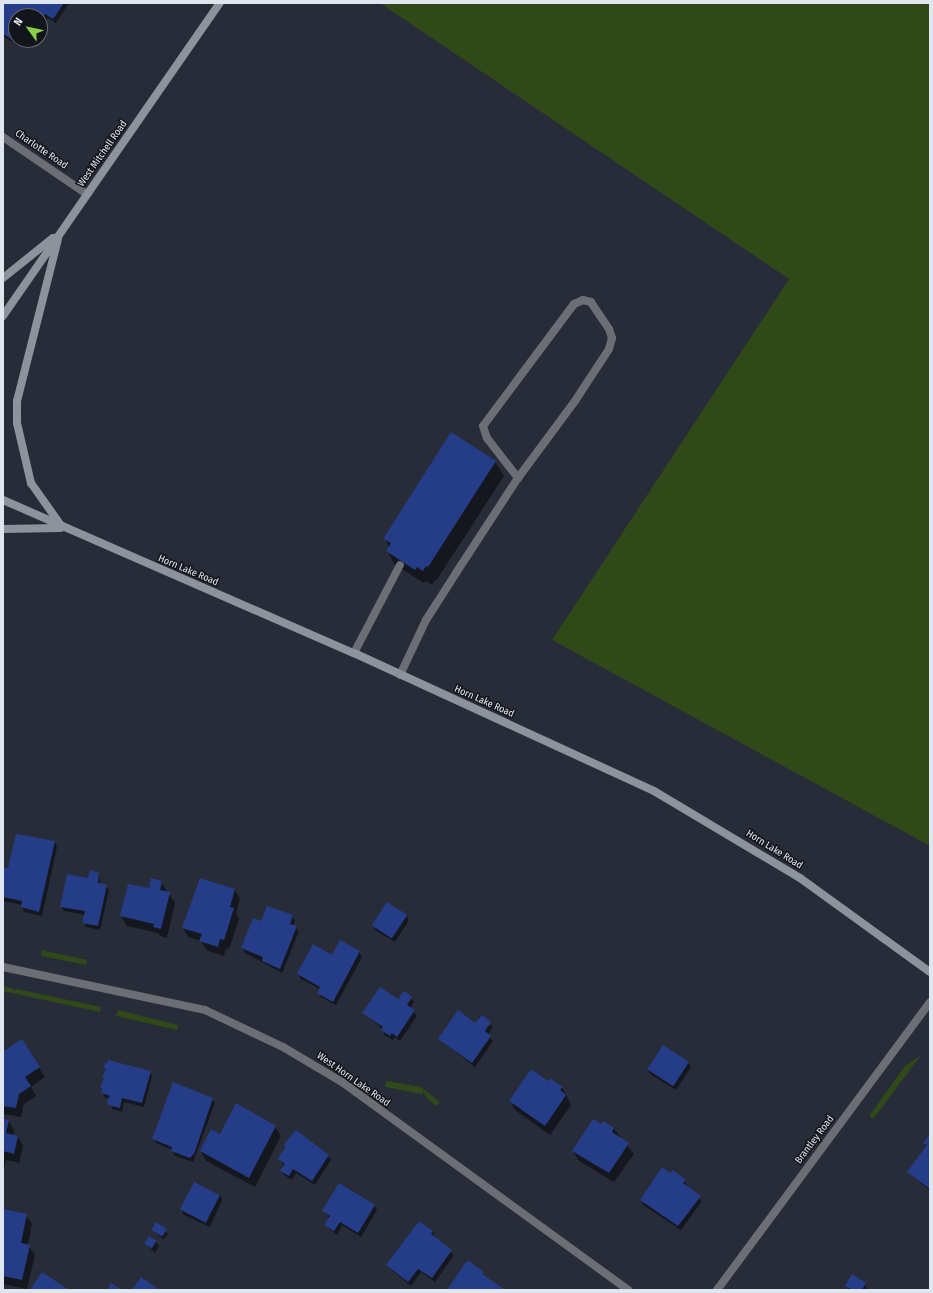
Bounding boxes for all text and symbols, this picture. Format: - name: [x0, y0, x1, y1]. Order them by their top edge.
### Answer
- north arrow: [8, 8, 48, 48]
- text: N: [11, 15, 26, 28]
- street label: West Mitchell Road: [76, 119, 130, 189]
- street label: Charlotte Road: [12, 128, 70, 172]
- street label: Horn Lake Road: [156, 553, 220, 589]
- street label: Horn Lake Road: [452, 683, 516, 721]
- street label: Horn Lake Road: [744, 828, 804, 872]
- street label: West Horn Lake Road: [314, 1050, 392, 1110]
- street label: Brantley Road: [793, 1114, 837, 1166]

